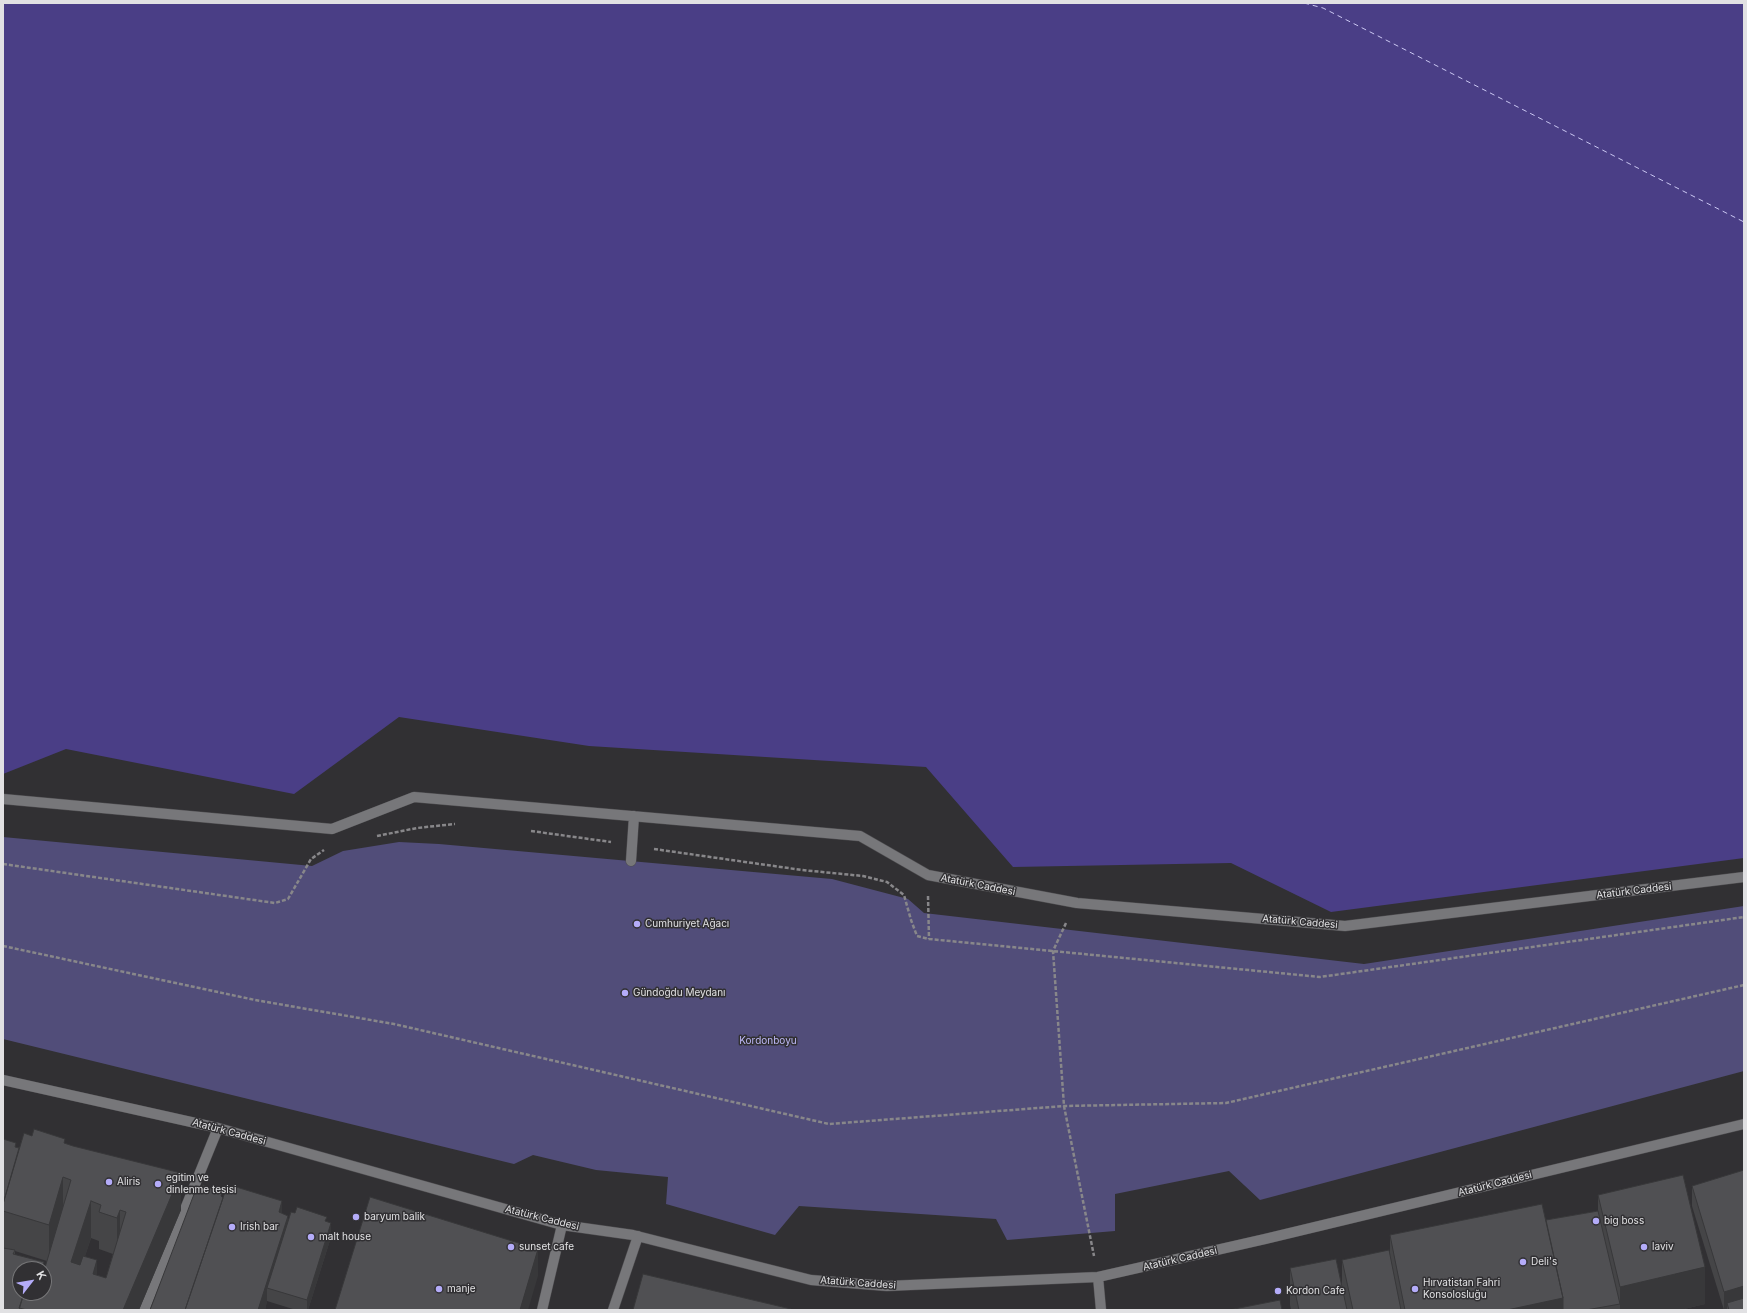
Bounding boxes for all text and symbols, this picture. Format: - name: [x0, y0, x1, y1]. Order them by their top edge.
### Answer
- street label: Atatürk Caddesi: [940, 872, 1016, 898]
- street label: Atatürk Caddesi: [1596, 880, 1672, 902]
- street label: Atatürk Caddesi: [1262, 913, 1338, 931]
- place label: Cumhuriyet Ağacı: [645, 918, 729, 930]
- marker: Cumhuriyet Ağacı: [632, 919, 642, 929]
- place label: Gündoğdu Meydanı: [633, 987, 726, 999]
- marker: Gündoğdu Meydanı: [620, 988, 630, 998]
- park label: Kordonboyu: [739, 1035, 797, 1047]
- street label: Atatürk Caddesi: [191, 1116, 267, 1148]
- street label: Atatürk Caddesi: [1457, 1169, 1533, 1199]
- place label: egitim ve dinlenme tesisi: [166, 1172, 236, 1196]
- place label: Aliris: [117, 1176, 140, 1188]
- marker: Aliris: [104, 1177, 114, 1187]
- marker: egitim ve dinlenme tesisi: [153, 1179, 163, 1189]
- street label: Atatürk Caddesi: [504, 1203, 580, 1233]
- place label: baryum balik: [364, 1211, 425, 1223]
- marker: baryum balik: [351, 1212, 361, 1222]
- place label: big boss: [1604, 1215, 1644, 1227]
- marker: big boss: [1591, 1216, 1601, 1226]
- place label: Irish bar: [240, 1221, 279, 1233]
- marker: Irish bar: [227, 1222, 237, 1232]
- place label: malt house: [319, 1231, 371, 1243]
- marker: malt house: [306, 1232, 316, 1242]
- place label: sunset cafe: [519, 1241, 574, 1253]
- place label: laviv: [1652, 1241, 1674, 1253]
- marker: sunset cafe: [506, 1242, 516, 1252]
- marker: laviv: [1639, 1242, 1649, 1252]
- street label: Atatürk Caddesi: [1142, 1245, 1218, 1273]
- place label: Deli's: [1531, 1256, 1557, 1268]
- marker: Deli's: [1518, 1257, 1528, 1267]
- north arrow: [12, 1261, 52, 1301]
- text: K: [33, 1268, 49, 1282]
- street label: Atatürk Caddesi: [820, 1274, 896, 1292]
- place label: Hırvatistan Fahri Konsolosluğu: [1423, 1277, 1500, 1300]
- place label: manje: [447, 1283, 476, 1295]
- marker: manje: [434, 1284, 444, 1294]
- marker: Hırvatistan Fahri Konsolosluğu: [1410, 1284, 1420, 1294]
- place label: Kordon Cafe: [1286, 1285, 1345, 1297]
- marker: Kordon Cafe: [1273, 1286, 1283, 1296]

